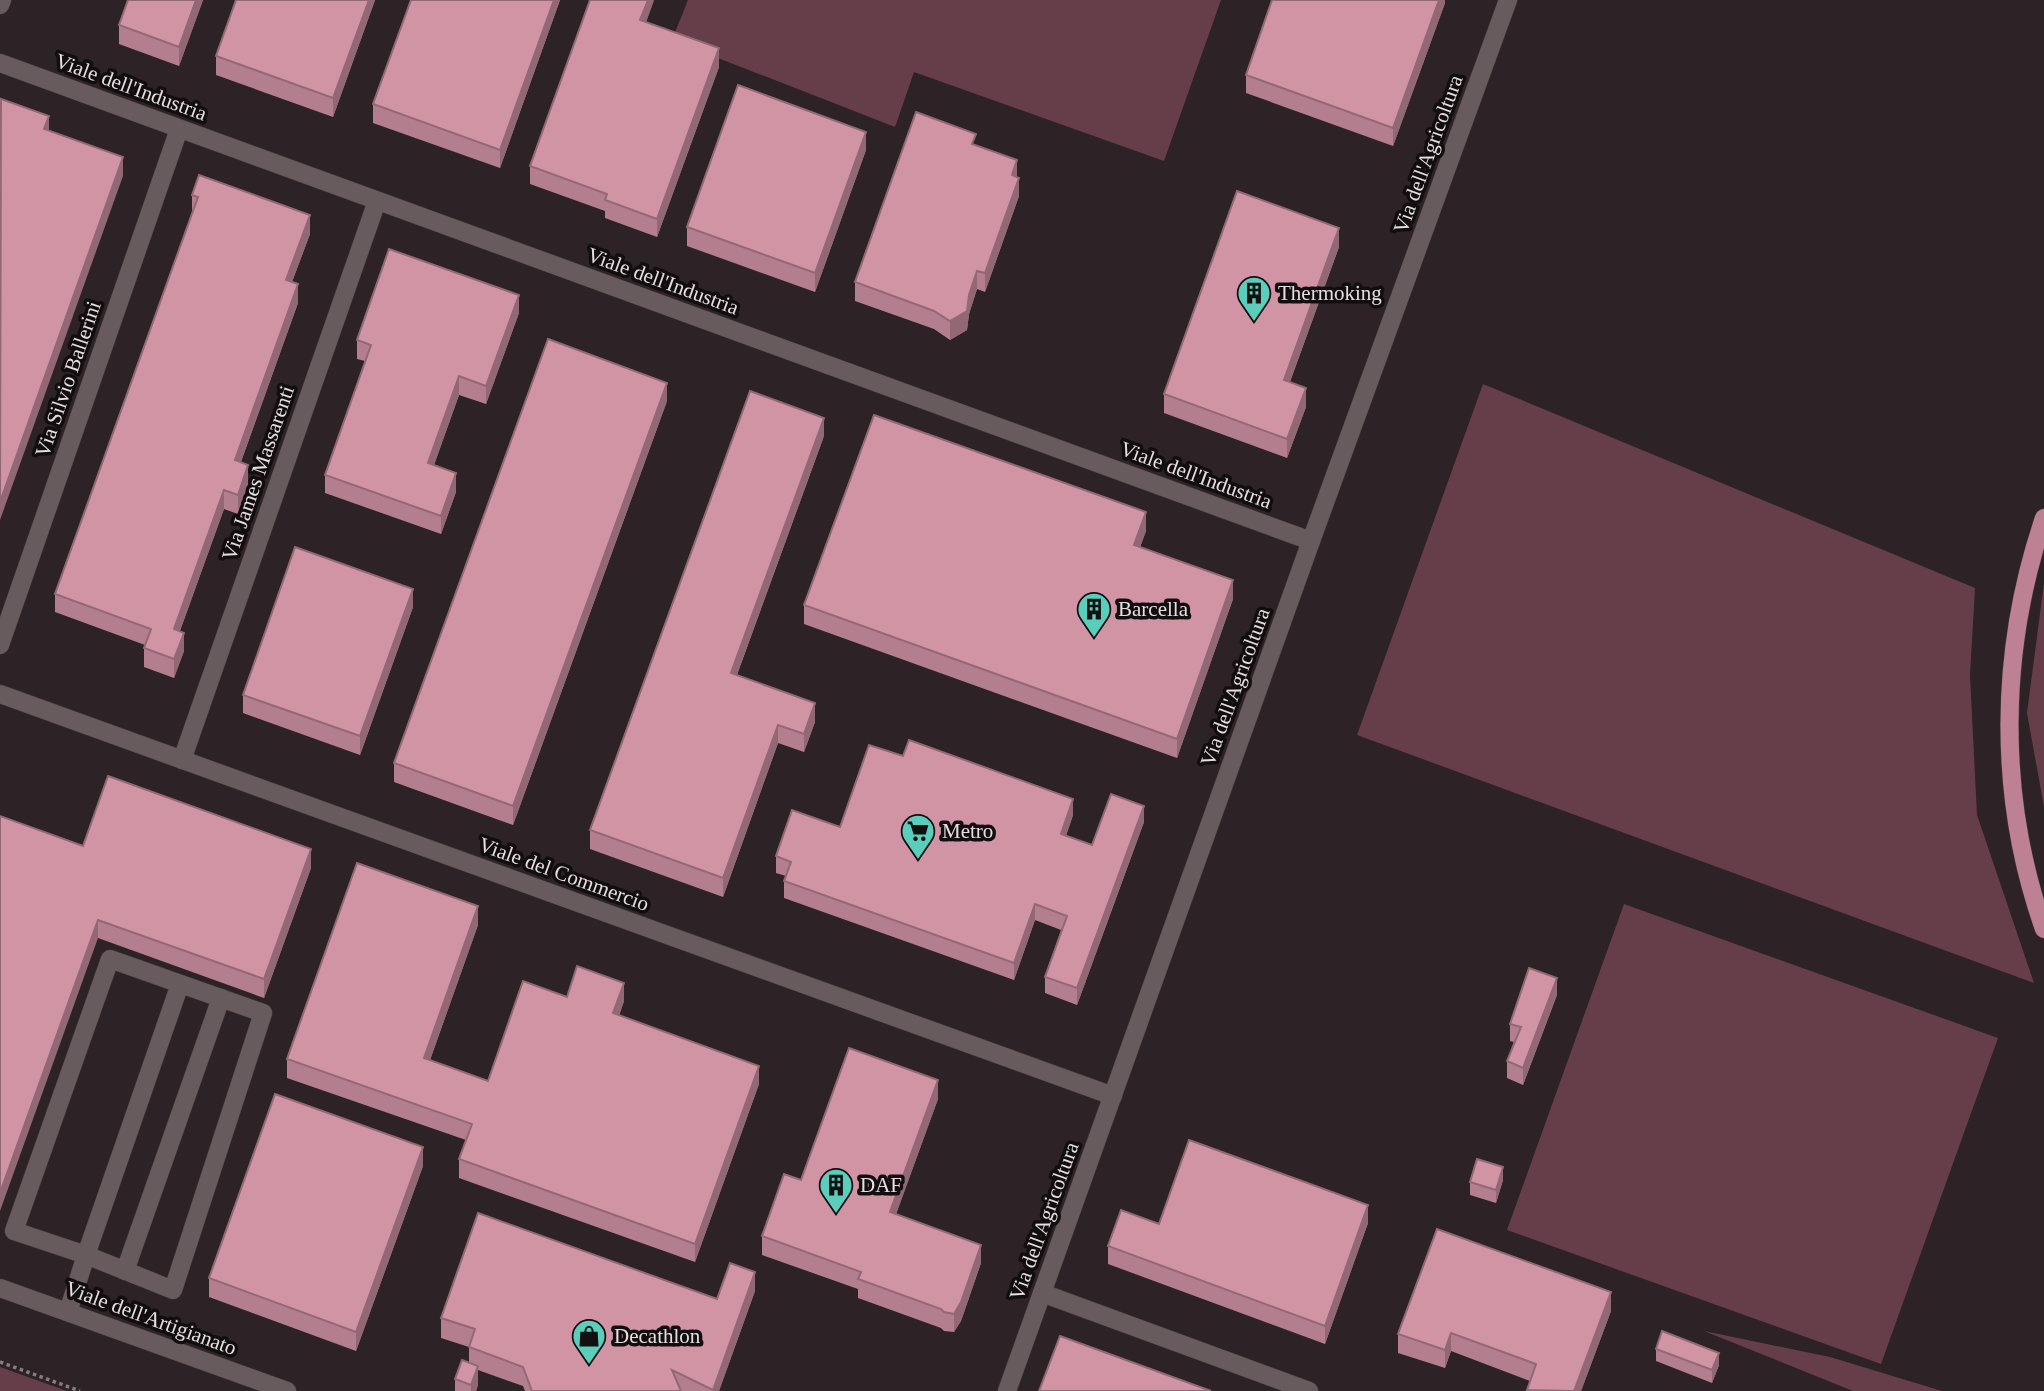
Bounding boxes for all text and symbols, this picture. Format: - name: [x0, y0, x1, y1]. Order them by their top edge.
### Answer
- street label: Viale dell'Industria: [52, 48, 211, 126]
- street label: Via dell'Agricoltura: [1388, 71, 1468, 236]
- street label: Viale dell'Industria: [584, 242, 743, 320]
- building icon: Thermoking: [1235, 274, 1273, 323]
- place label: Thermoking: [1278, 281, 1382, 305]
- street label: Via Silvio Ballerini: [30, 298, 106, 460]
- street label: Via James Massarenti: [217, 382, 299, 563]
- street label: Viale dell'Industria: [1117, 436, 1276, 514]
- building icon: Barcella: [1075, 590, 1113, 639]
- place label: Barcella: [1118, 597, 1189, 621]
- street label: Via dell'Agricoltura: [1195, 604, 1275, 769]
- supermarket icon: Metro: [899, 812, 937, 861]
- place label: Metro: [942, 819, 993, 843]
- street label: Viale del Commercio: [476, 832, 652, 916]
- street label: Via dell'Agricoltura: [1004, 1138, 1084, 1303]
- building icon: DAF: [817, 1166, 855, 1215]
- place label: DAF: [860, 1173, 902, 1197]
- street label: Viale dell'Artigianato: [62, 1276, 240, 1360]
- shop icon: Decathlon: [570, 1317, 608, 1366]
- place label: Decathlon: [614, 1324, 701, 1348]

